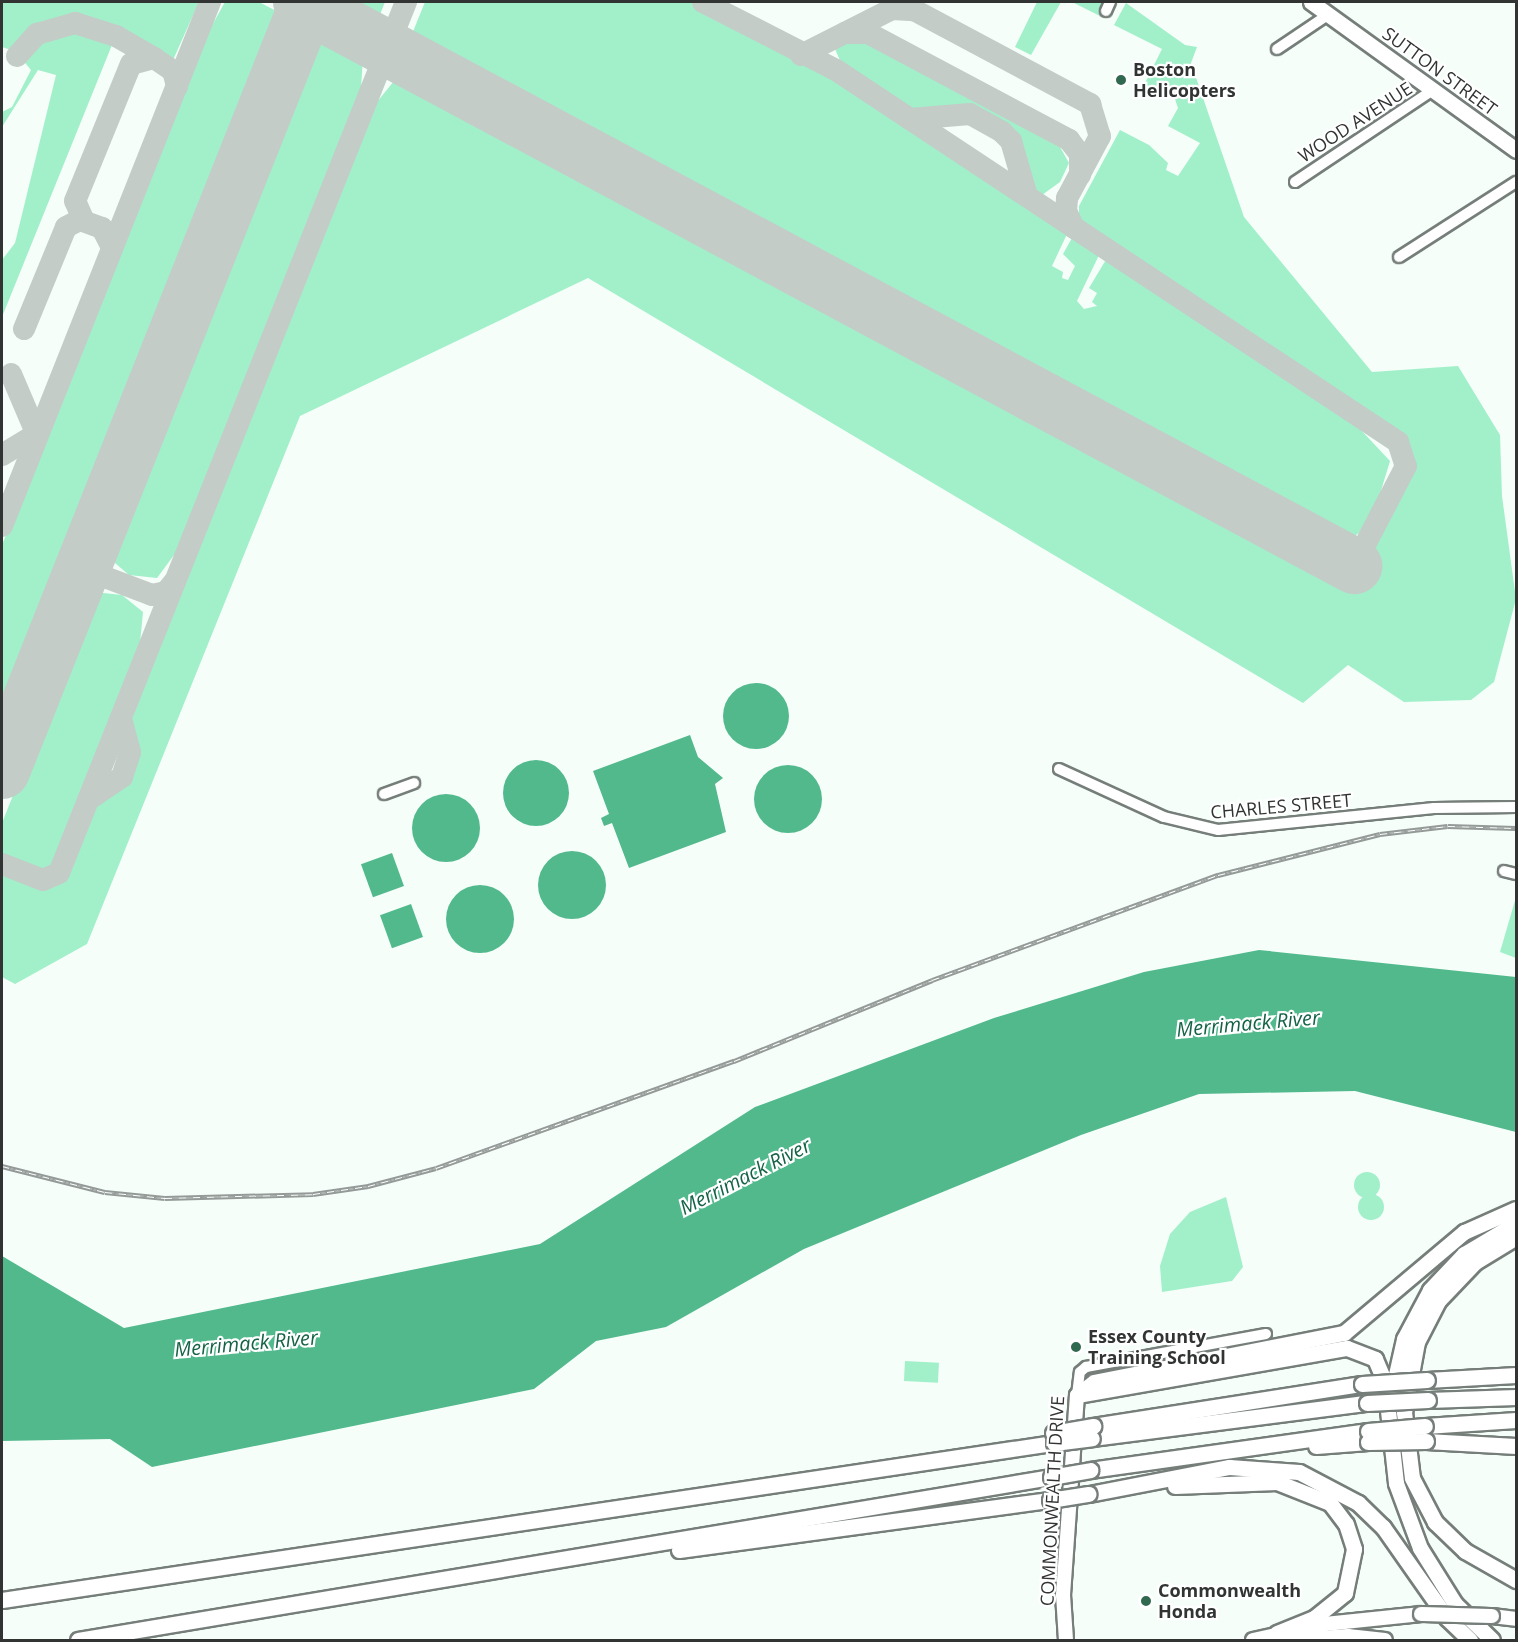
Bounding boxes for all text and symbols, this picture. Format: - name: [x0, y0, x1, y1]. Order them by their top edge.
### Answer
- street label: SUTTON STREET: [1379, 22, 1501, 120]
- place label: Boston Helicopters: [1133, 59, 1236, 101]
- marker: Boston Helicopters: [1114, 73, 1128, 87]
- street label: WOOD AVENUE: [1294, 77, 1416, 167]
- street label: CHARLES STREET: [1209, 789, 1353, 823]
- water label: Merrimack River: [1175, 1005, 1321, 1041]
- water label: Merrimack River: [675, 1133, 815, 1219]
- water label: Merrimack River: [173, 1325, 319, 1361]
- place label: Essex County Training School: [1088, 1326, 1226, 1368]
- marker: Essex County Training School: [1069, 1340, 1083, 1354]
- street label: COMMONWEALTH DRIVE: [1036, 1395, 1068, 1607]
- place label: Commonwealth Honda: [1158, 1580, 1301, 1622]
- marker: Commonwealth Honda: [1139, 1594, 1153, 1608]

